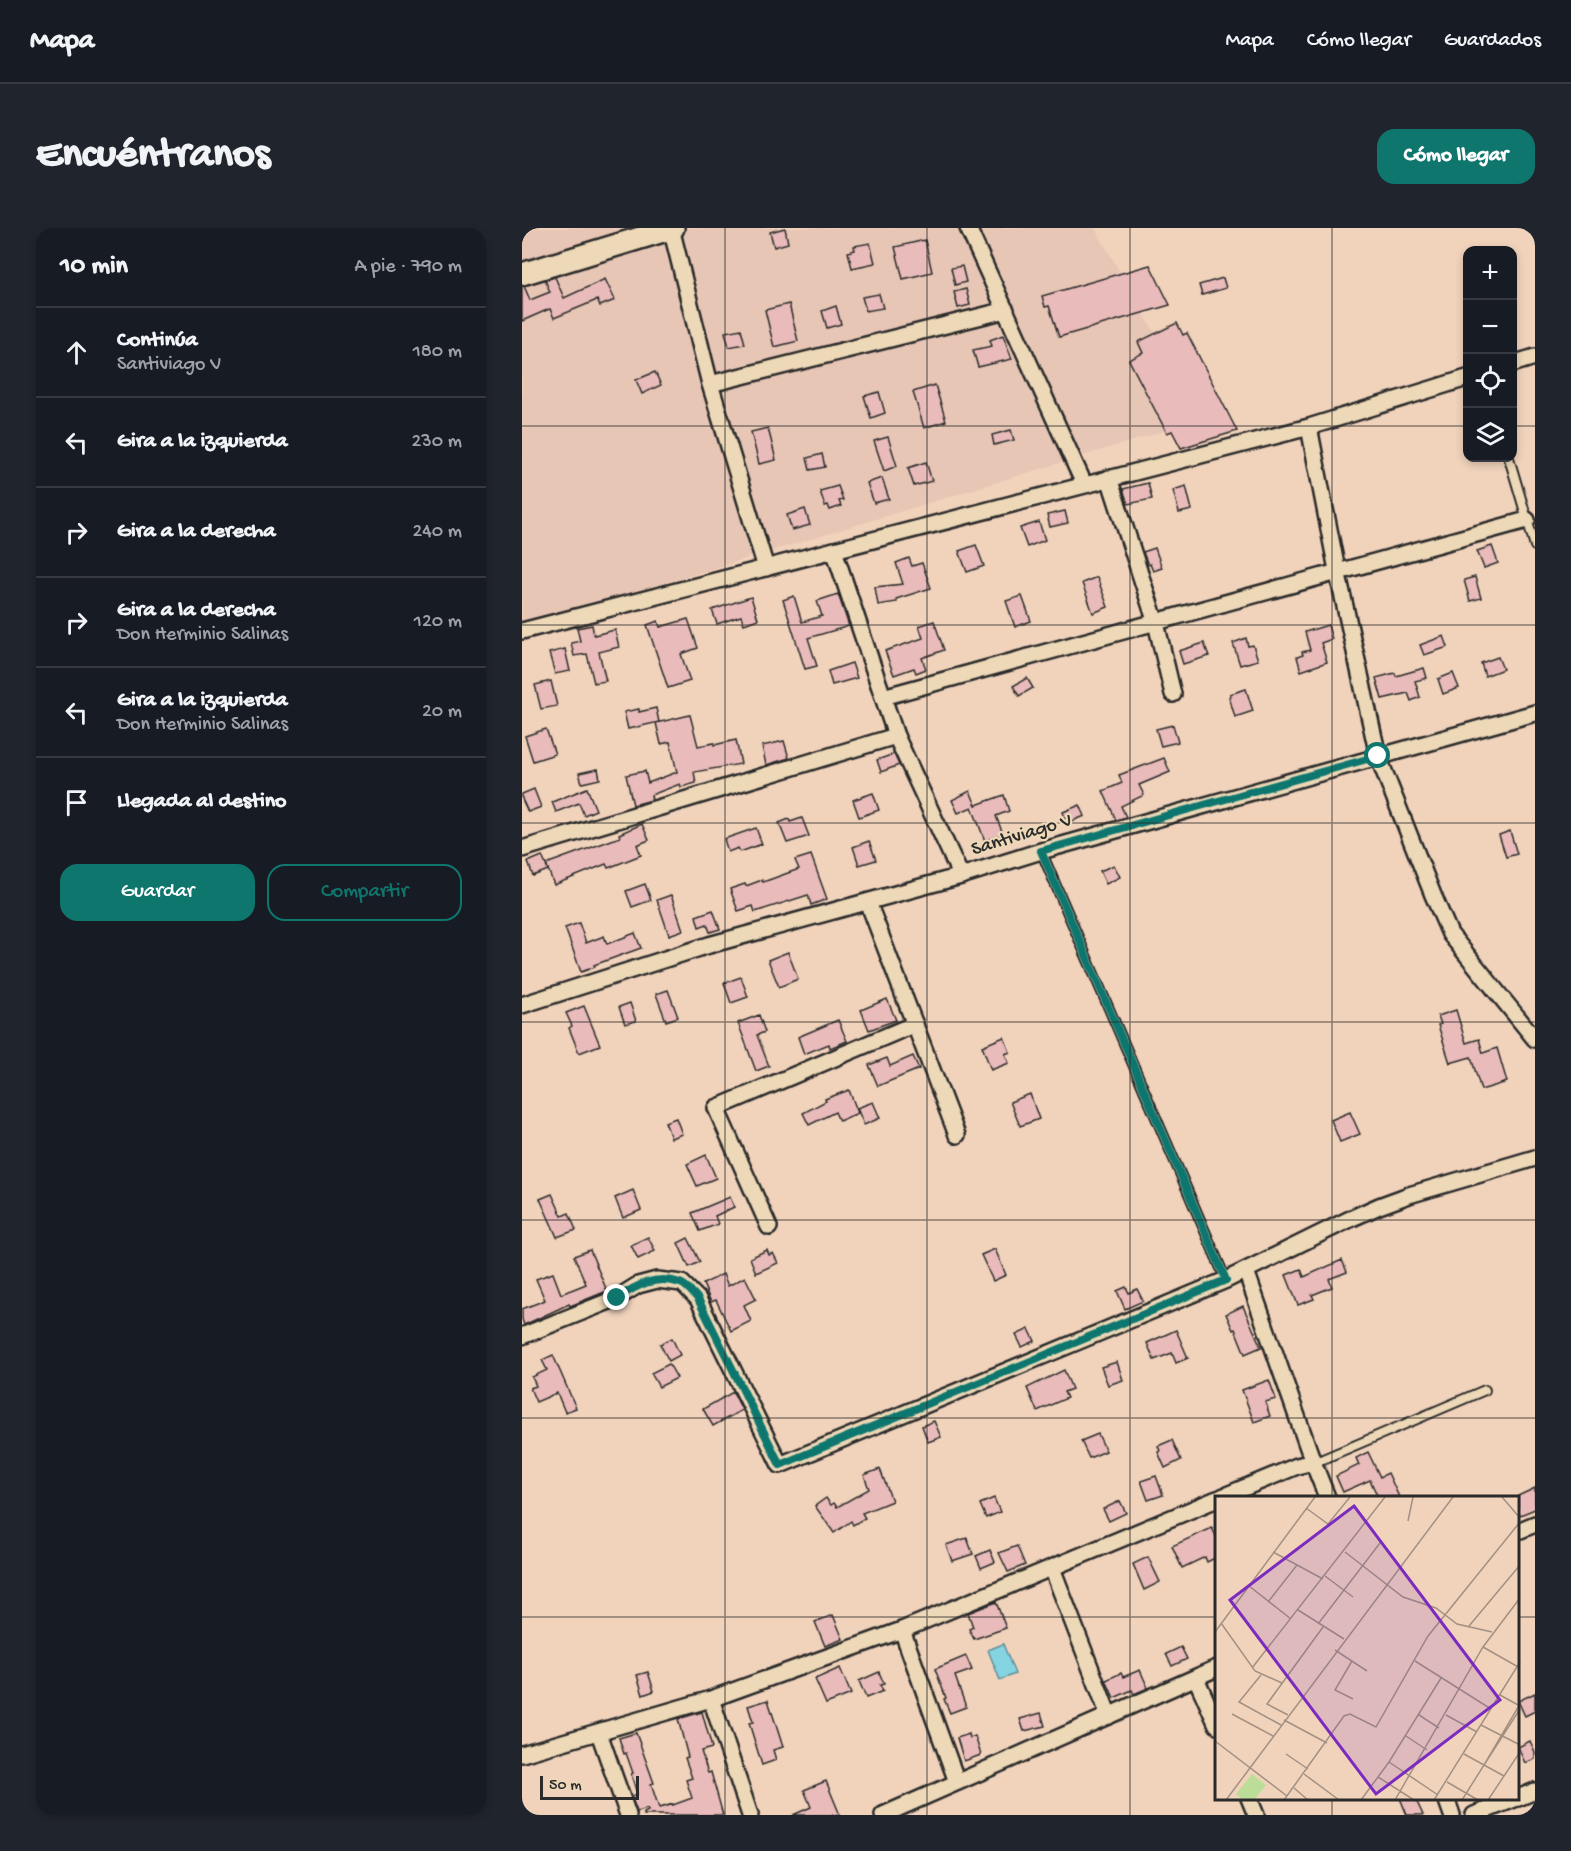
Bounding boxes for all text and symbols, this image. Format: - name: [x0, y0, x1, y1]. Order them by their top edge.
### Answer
- text: Mapa: [30, 25, 94, 58]
- text: Mapa: [1225, 29, 1274, 54]
- text: Cómo llegar: [1307, 29, 1411, 54]
- text: Guardados: [1444, 29, 1541, 54]
- button: Cómo llegar: [1377, 129, 1535, 184]
- text: Encuéntranos: [36, 132, 270, 181]
- map controls: [1463, 246, 1517, 462]
- button: +: [1463, 246, 1517, 300]
- text: 10 min: [60, 252, 128, 283]
- text: A pie · 790 m: [355, 256, 462, 279]
- button: −: [1463, 300, 1517, 354]
- text: Continúa: [117, 328, 198, 354]
- icon: ahead: [60, 336, 93, 369]
- text: 180 m: [413, 341, 462, 364]
- text: Santiviago V: [117, 354, 221, 377]
- button: locate: [1463, 354, 1517, 408]
- button: layers: [1463, 408, 1517, 462]
- icon: left: [60, 426, 93, 459]
- text: Gira a la izquierda: [117, 429, 288, 455]
- text: 230 m: [412, 431, 462, 454]
- icon: right: [60, 516, 93, 549]
- text: Gira a la derecha: [117, 519, 275, 545]
- text: 240 m: [412, 521, 462, 544]
- text: Gira a la derecha: [117, 598, 275, 624]
- icon: right: [60, 606, 93, 639]
- text: 120 m: [414, 611, 462, 634]
- text: Don Herminio Salinas: [117, 624, 288, 647]
- text: Gira a la izquierda: [117, 688, 288, 714]
- icon: left: [60, 696, 93, 729]
- text: 20 m: [422, 701, 462, 724]
- text: Don Herminio Salinas: [117, 714, 288, 737]
- route start: [1364, 742, 1390, 768]
- icon: arrive: [60, 786, 93, 819]
- text: Llegada al destino: [117, 789, 287, 815]
- street label: Santiviago V: [969, 810, 1075, 862]
- button: Guardar: [60, 864, 255, 921]
- button: Compartir: [267, 864, 462, 921]
- route end: [603, 1284, 629, 1310]
- inset map: [1215, 1496, 1520, 1800]
- scale bar: [540, 1773, 639, 1800]
- text: 50 m: [549, 1777, 582, 1796]

